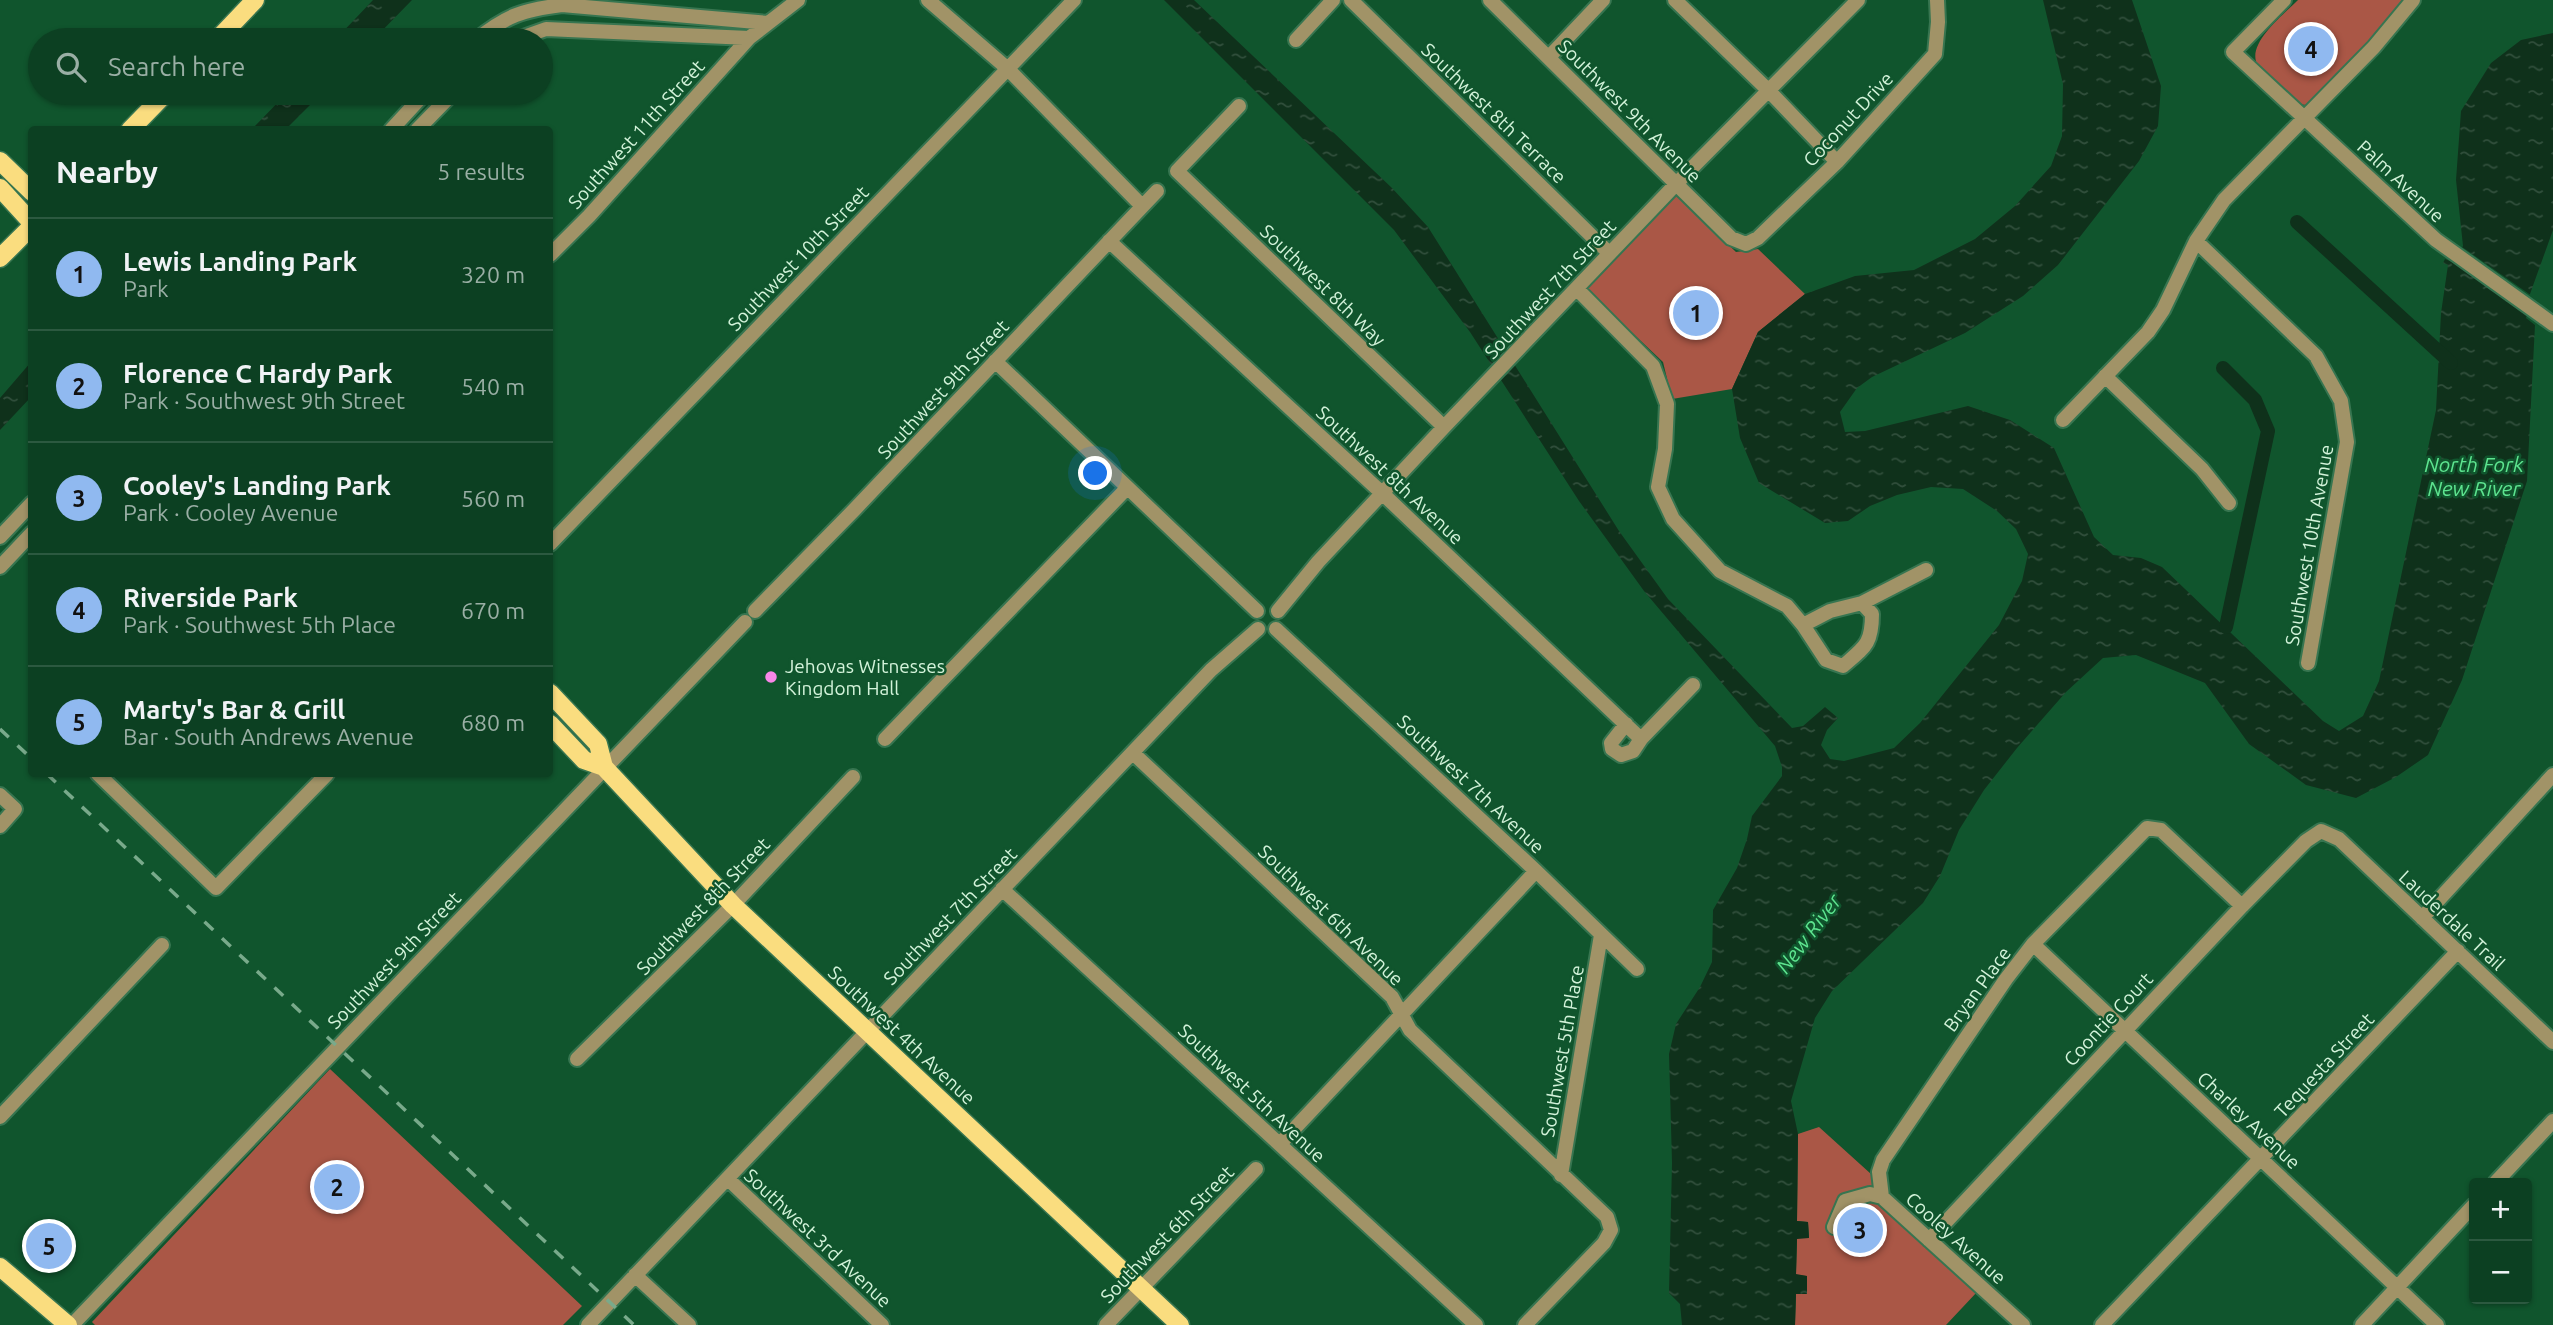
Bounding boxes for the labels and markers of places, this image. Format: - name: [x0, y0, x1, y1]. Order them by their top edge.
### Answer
- pin: 4: [2288, 23, 2334, 75]
- pin: 1: [1673, 287, 1719, 339]
- place label: Jehovas Witnesses Kingdom Hall: [785, 655, 945, 699]
- marker: Jehovas Witnesses Kingdom Hall: [763, 669, 779, 685]
- pin: 2: [314, 1161, 360, 1213]
- pin: 3: [1837, 1204, 1883, 1256]
- pin: 5: [26, 1220, 72, 1272]

